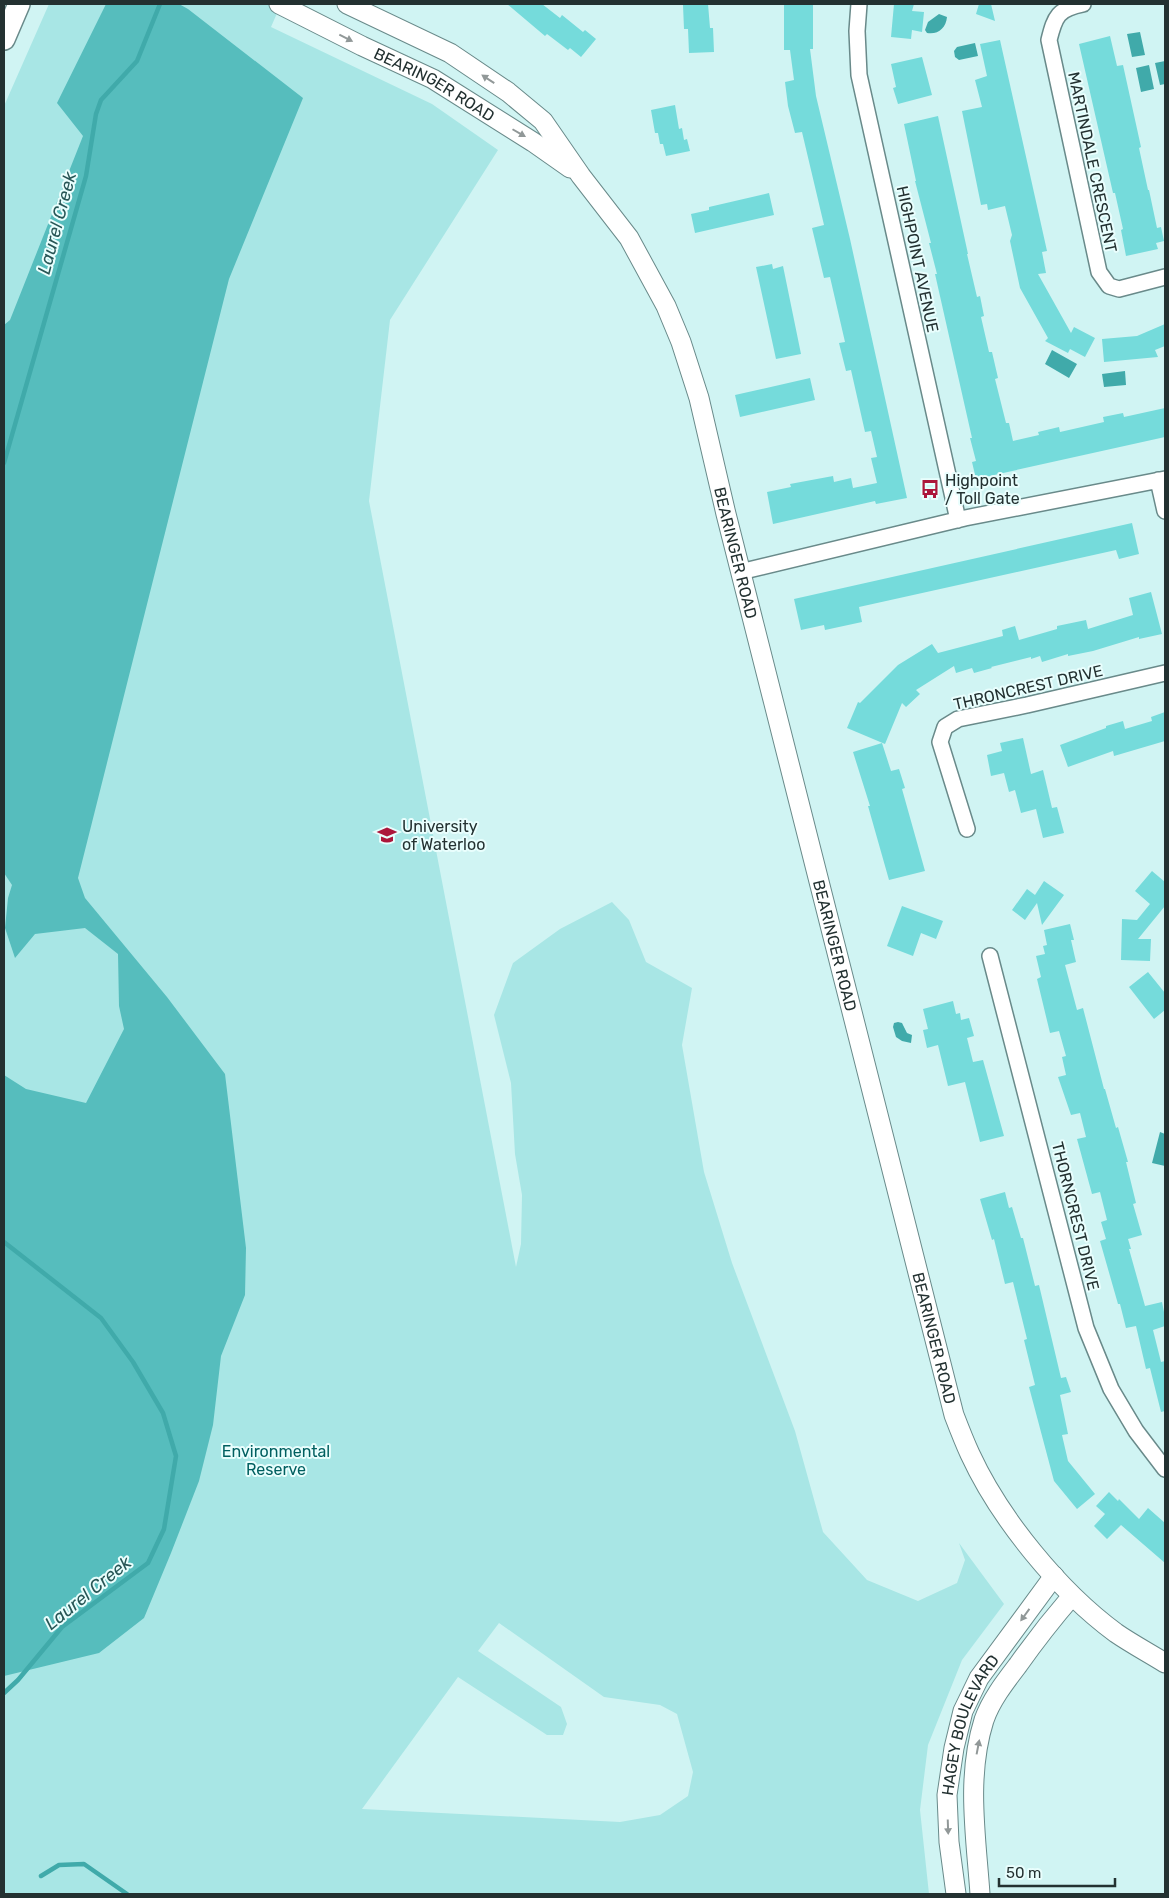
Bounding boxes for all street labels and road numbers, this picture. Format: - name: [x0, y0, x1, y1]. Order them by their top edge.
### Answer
- street label: BEARINGER ROAD: [371, 44, 498, 125]
- street label: MARTINDALE CRESCENT: [1064, 70, 1121, 254]
- street label: HIGHPOINT AVENUE: [893, 184, 942, 334]
- street label: BEARINGER ROAD: [710, 485, 761, 621]
- street label: THRONCREST DRIVE: [952, 661, 1105, 714]
- street label: BEARINGER ROAD: [809, 878, 860, 1013]
- street label: THORNCREST DRIVE: [1048, 1140, 1103, 1292]
- street label: BEARINGER ROAD: [908, 1270, 960, 1406]
- street label: HAGEY BOULEVARD: [938, 1651, 1003, 1797]

